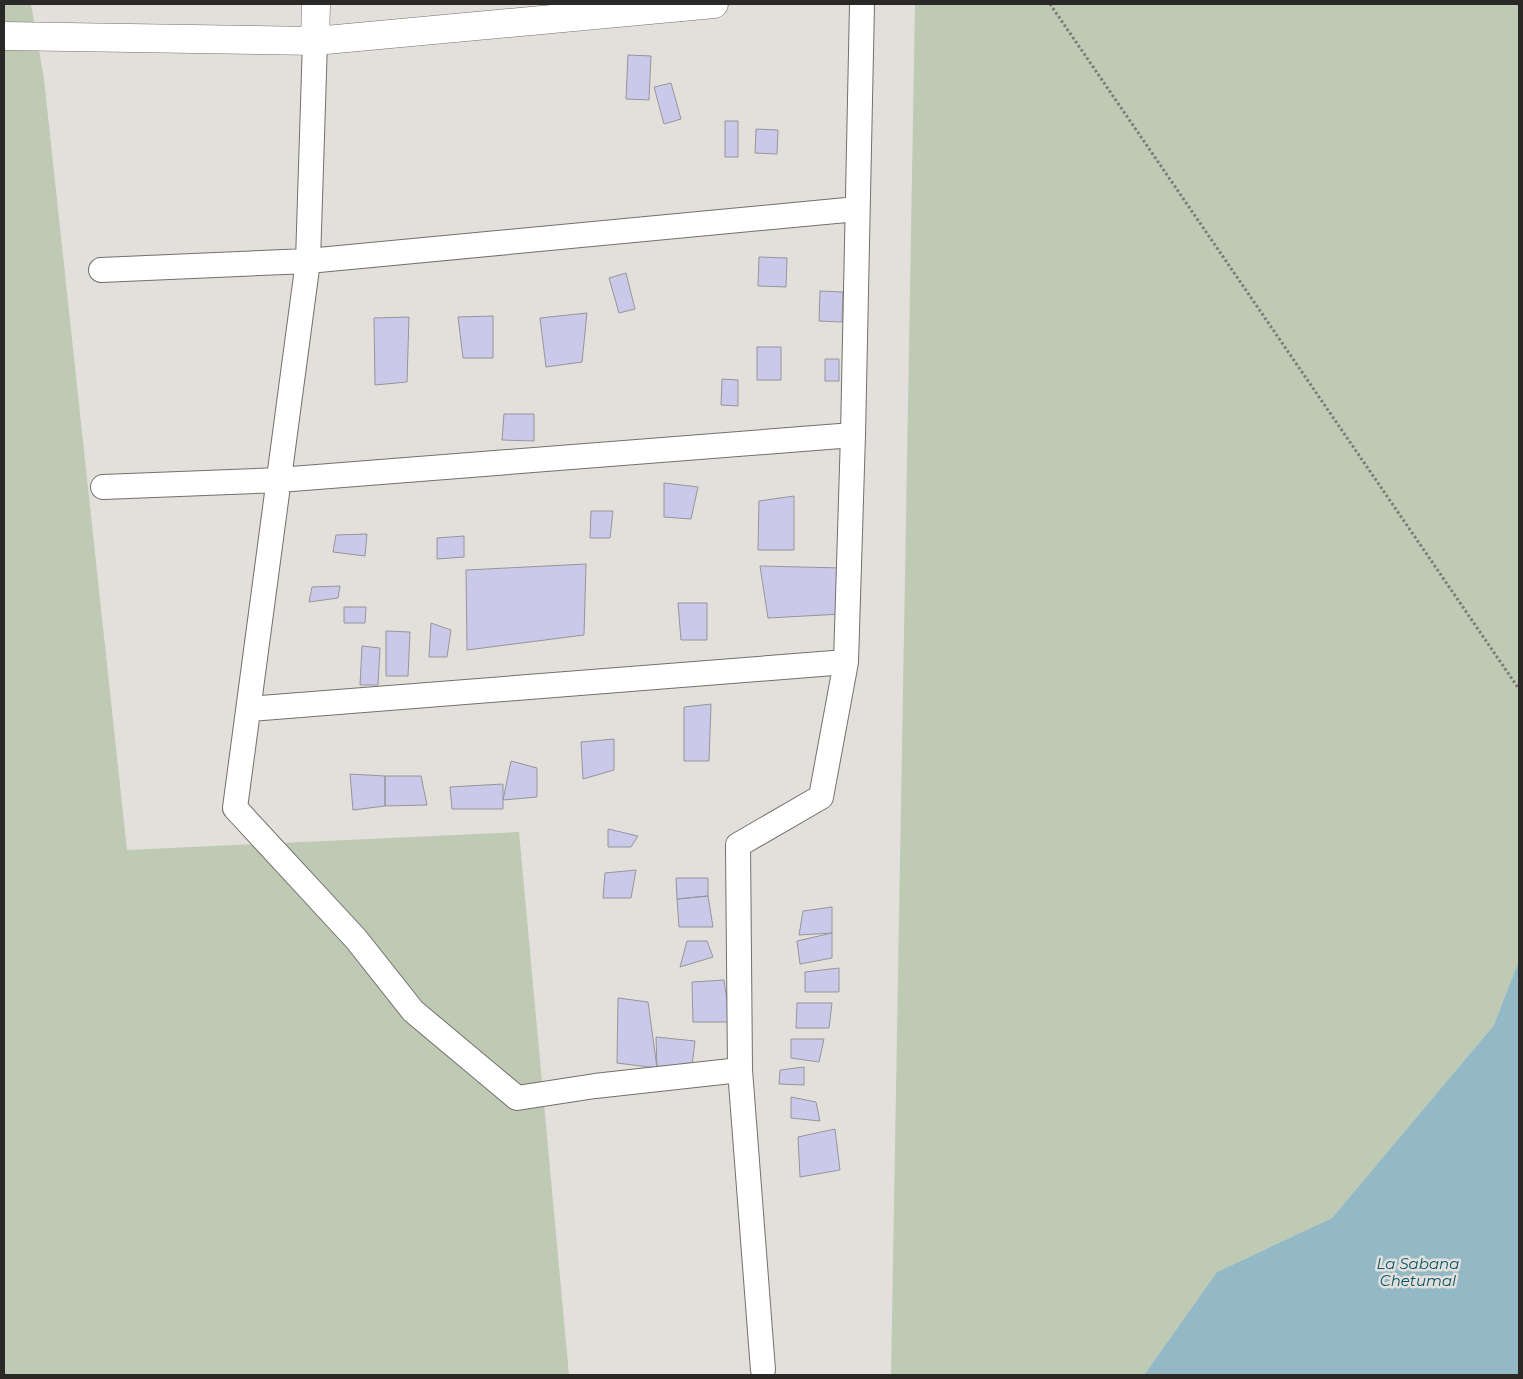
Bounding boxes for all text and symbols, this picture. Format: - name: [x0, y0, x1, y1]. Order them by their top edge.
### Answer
- water label: La Sabana Chetumal: [1377, 1254, 1459, 1290]

